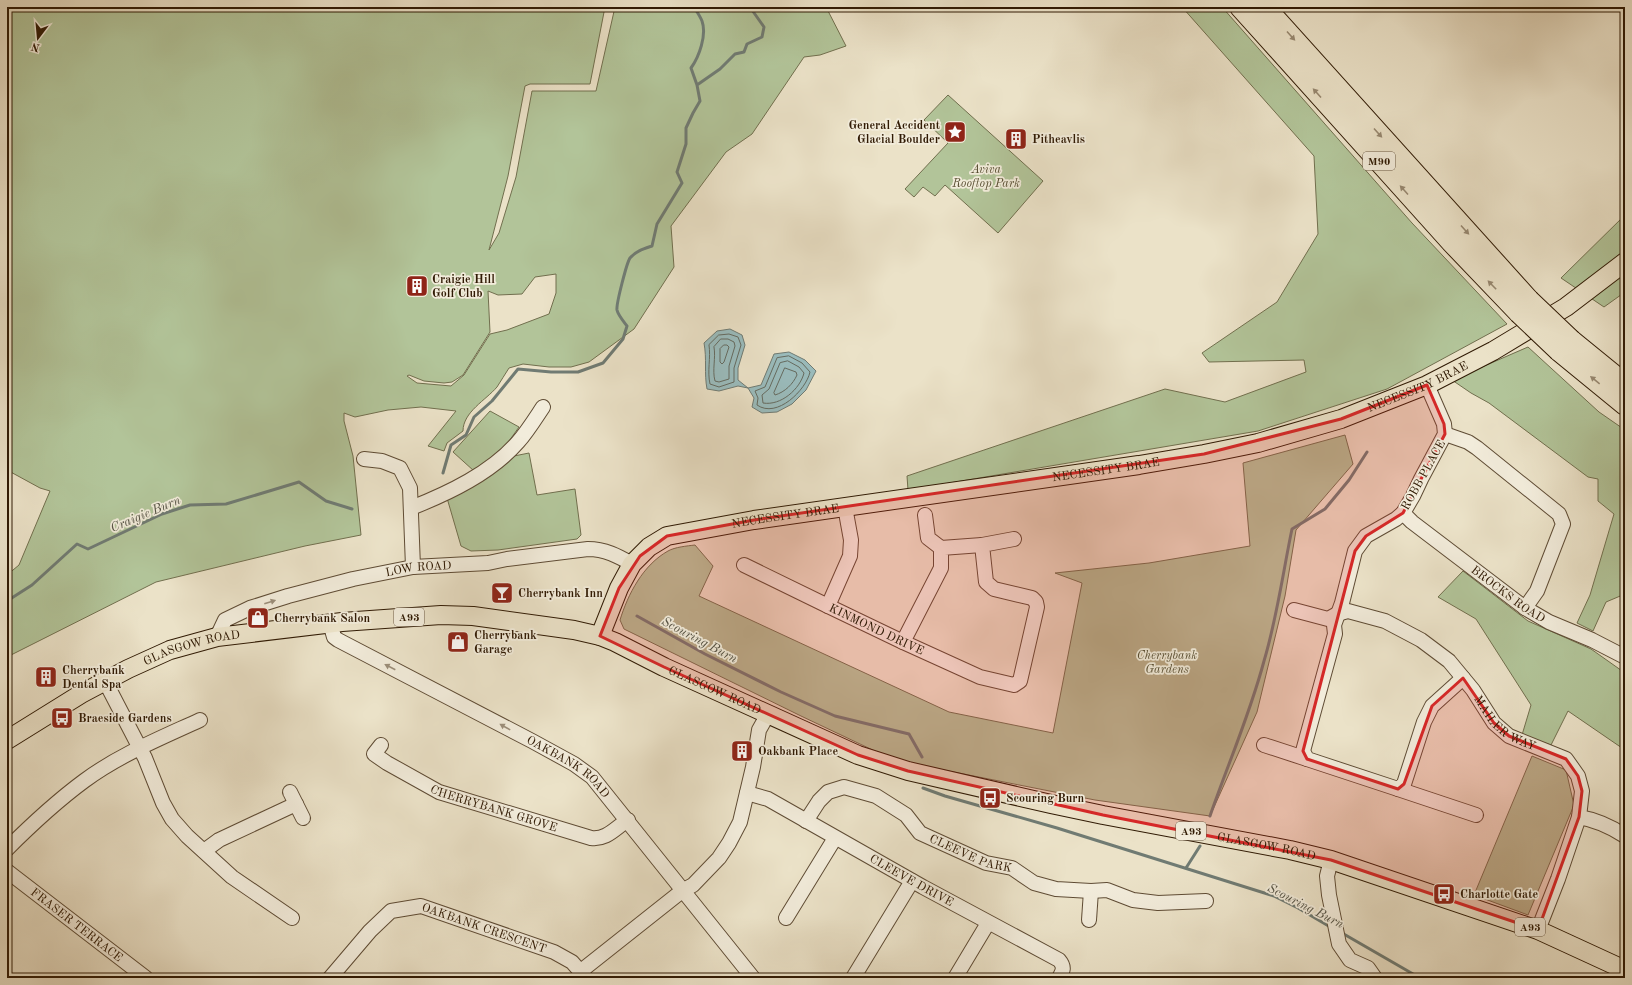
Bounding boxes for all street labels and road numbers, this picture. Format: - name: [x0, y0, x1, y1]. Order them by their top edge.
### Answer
- road number: M90: [1363, 152, 1395, 170]
- street label: NECESSITY BRAE: [1366, 360, 1470, 415]
- street label: ROBB PLACE: [1400, 438, 1448, 513]
- street label: NECESSITY BRAE: [1051, 457, 1161, 484]
- street label: NECESSITY BRAE: [731, 503, 840, 531]
- street label: LOW ROAD: [385, 560, 452, 579]
- street label: BROCKS ROAD: [1468, 564, 1547, 625]
- street label: KINMOND DRIVE: [827, 602, 926, 658]
- road number: A93: [394, 608, 424, 626]
- street label: GLASGOW ROAD: [142, 629, 241, 668]
- street label: GLASGOW ROAD: [666, 665, 763, 717]
- street label: MAILER WAY: [1471, 694, 1537, 753]
- street label: OAKBANK ROAD: [524, 734, 611, 800]
- street label: CHERRYBANK GROVE: [428, 783, 558, 834]
- road number: A93: [1176, 822, 1206, 840]
- street label: GLASGOW ROAD: [1216, 831, 1317, 863]
- street label: CLEEVE PARK: [927, 833, 1013, 875]
- street label: CLEEVE DRIVE: [867, 853, 955, 909]
- street label: FRASER TERRACE: [28, 886, 124, 965]
- street label: OAKBANK CRESCENT: [420, 902, 548, 956]
- road number: A93: [1515, 918, 1545, 936]

